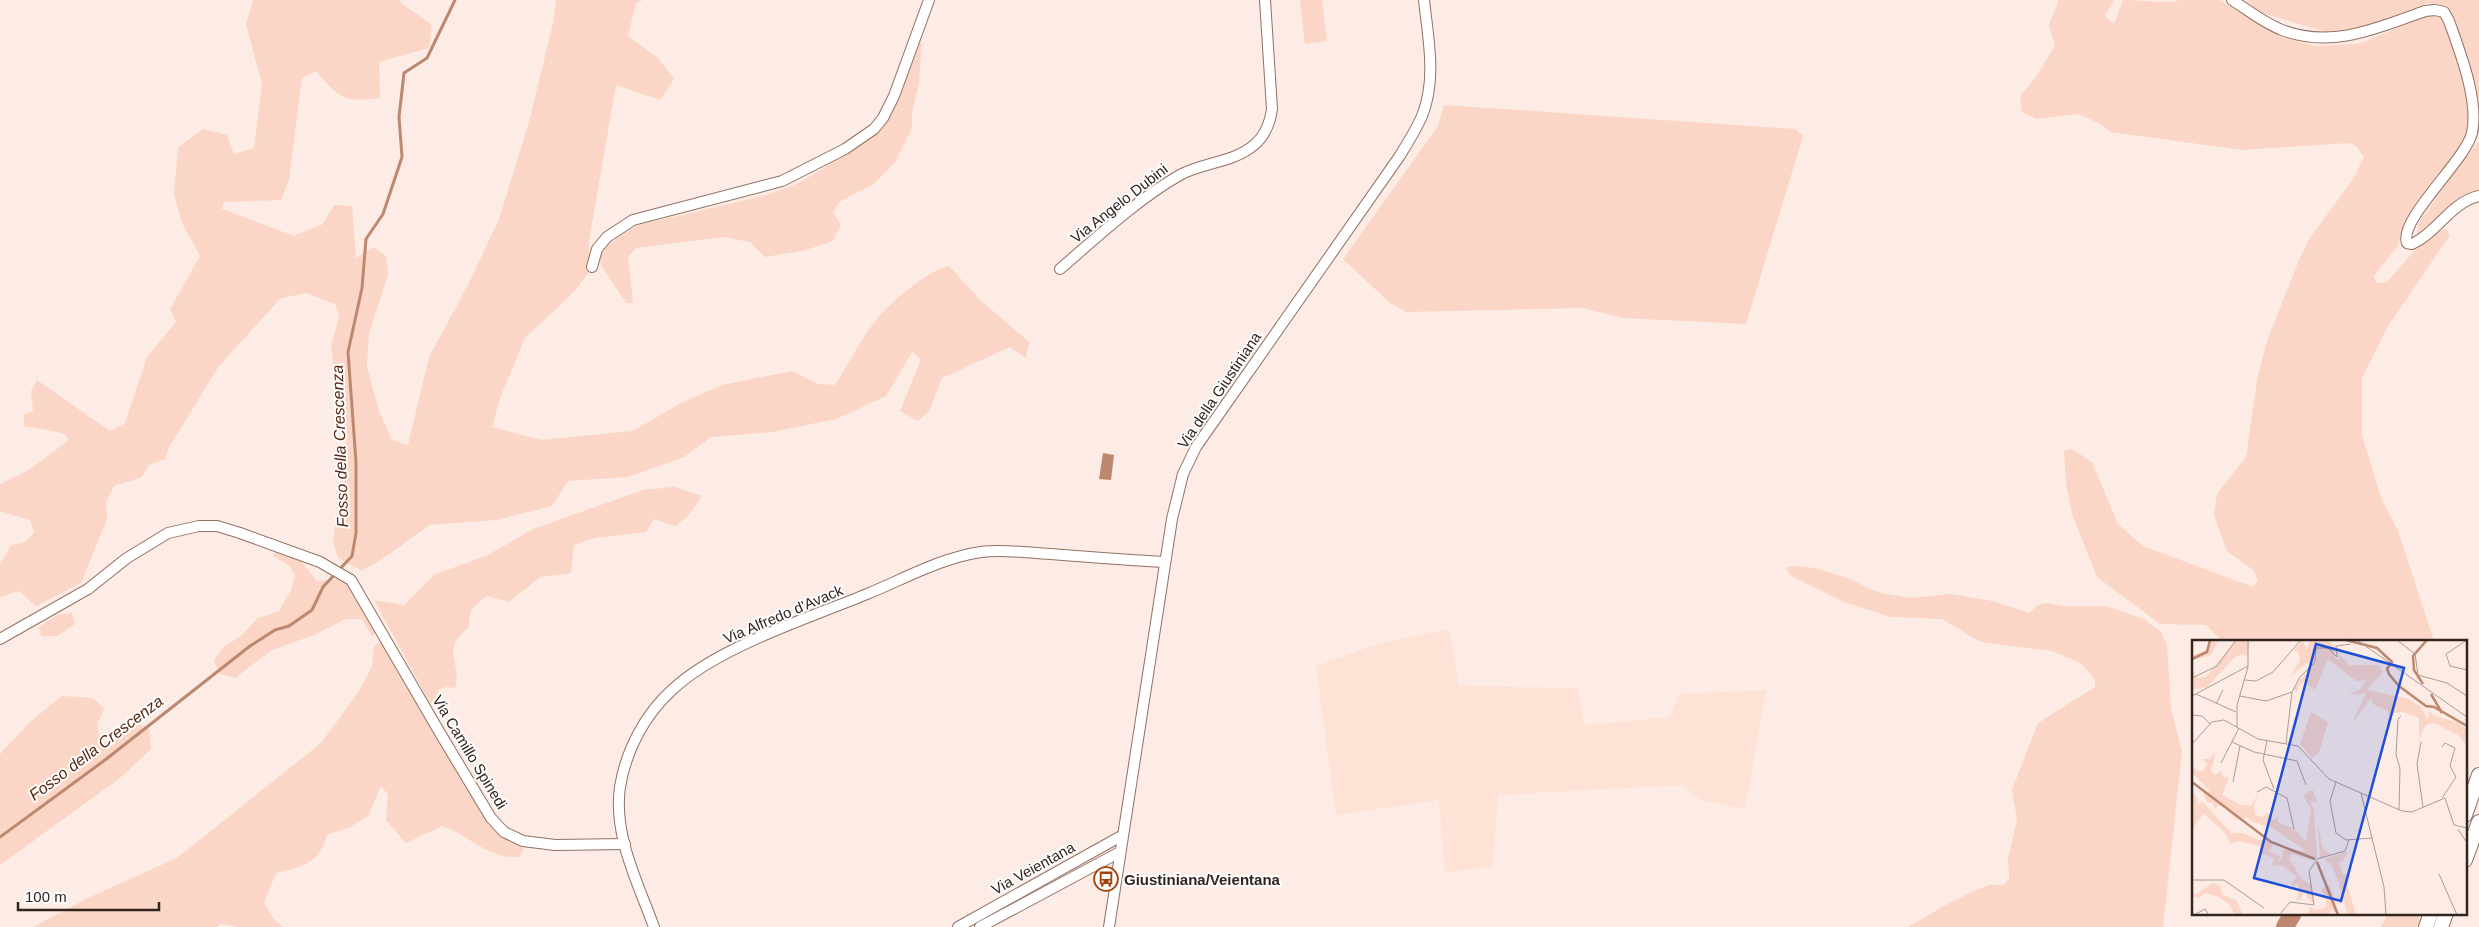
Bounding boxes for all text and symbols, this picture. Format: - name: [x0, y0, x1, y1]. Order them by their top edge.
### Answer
- street label: Via Angelo Dubini: [1067, 160, 1171, 246]
- street label: Via della Giustiniana: [1174, 328, 1265, 451]
- water label: Fosso della Crescenza: [329, 364, 351, 528]
- street label: Via Alfredo d'Avack: [721, 581, 846, 647]
- inset map: [2192, 640, 2466, 914]
- water label: Fosso della Crescenza: [26, 692, 166, 804]
- street label: Via Camillo Spinedi: [429, 692, 511, 812]
- street label: Via Veientana: [989, 838, 1078, 898]
- bus stop icon: Giustiniana/Veientana: [1093, 866, 1119, 892]
- place label: Giustiniana/Veientana: [1124, 871, 1281, 888]
- scale bar: [18, 880, 159, 912]
- text: 100 m: [25, 888, 67, 905]

